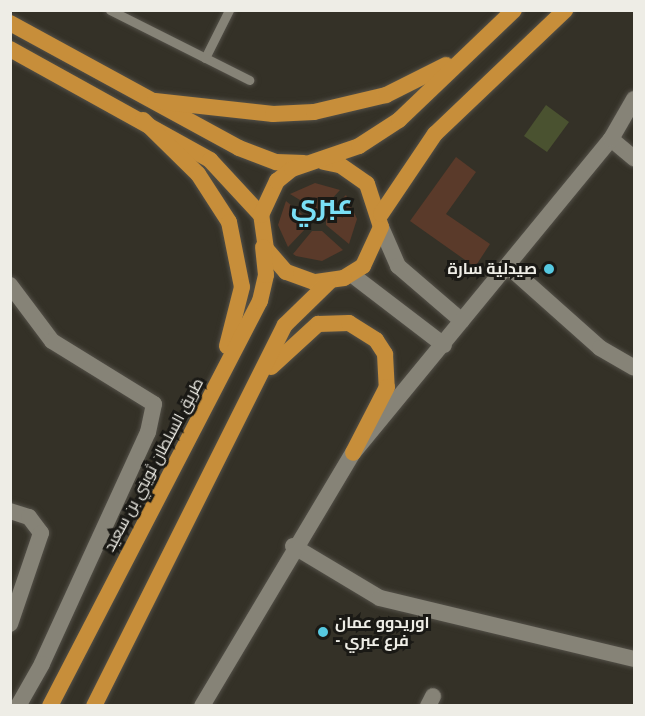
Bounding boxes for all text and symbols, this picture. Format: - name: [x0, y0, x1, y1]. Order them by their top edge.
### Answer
- district label: عبري: [291, 188, 353, 222]
- place label: صيدلية سارة: [448, 259, 537, 279]
- marker: صيدلية سارة: [542, 262, 556, 276]
- street label: طريق السلطان ثويني بن سعيد: [100, 375, 208, 555]
- place label: اوريدوو عمان - فرع عبري: [335, 613, 430, 651]
- marker: اوريدوو عمان - فرع عبري: [316, 625, 330, 639]

